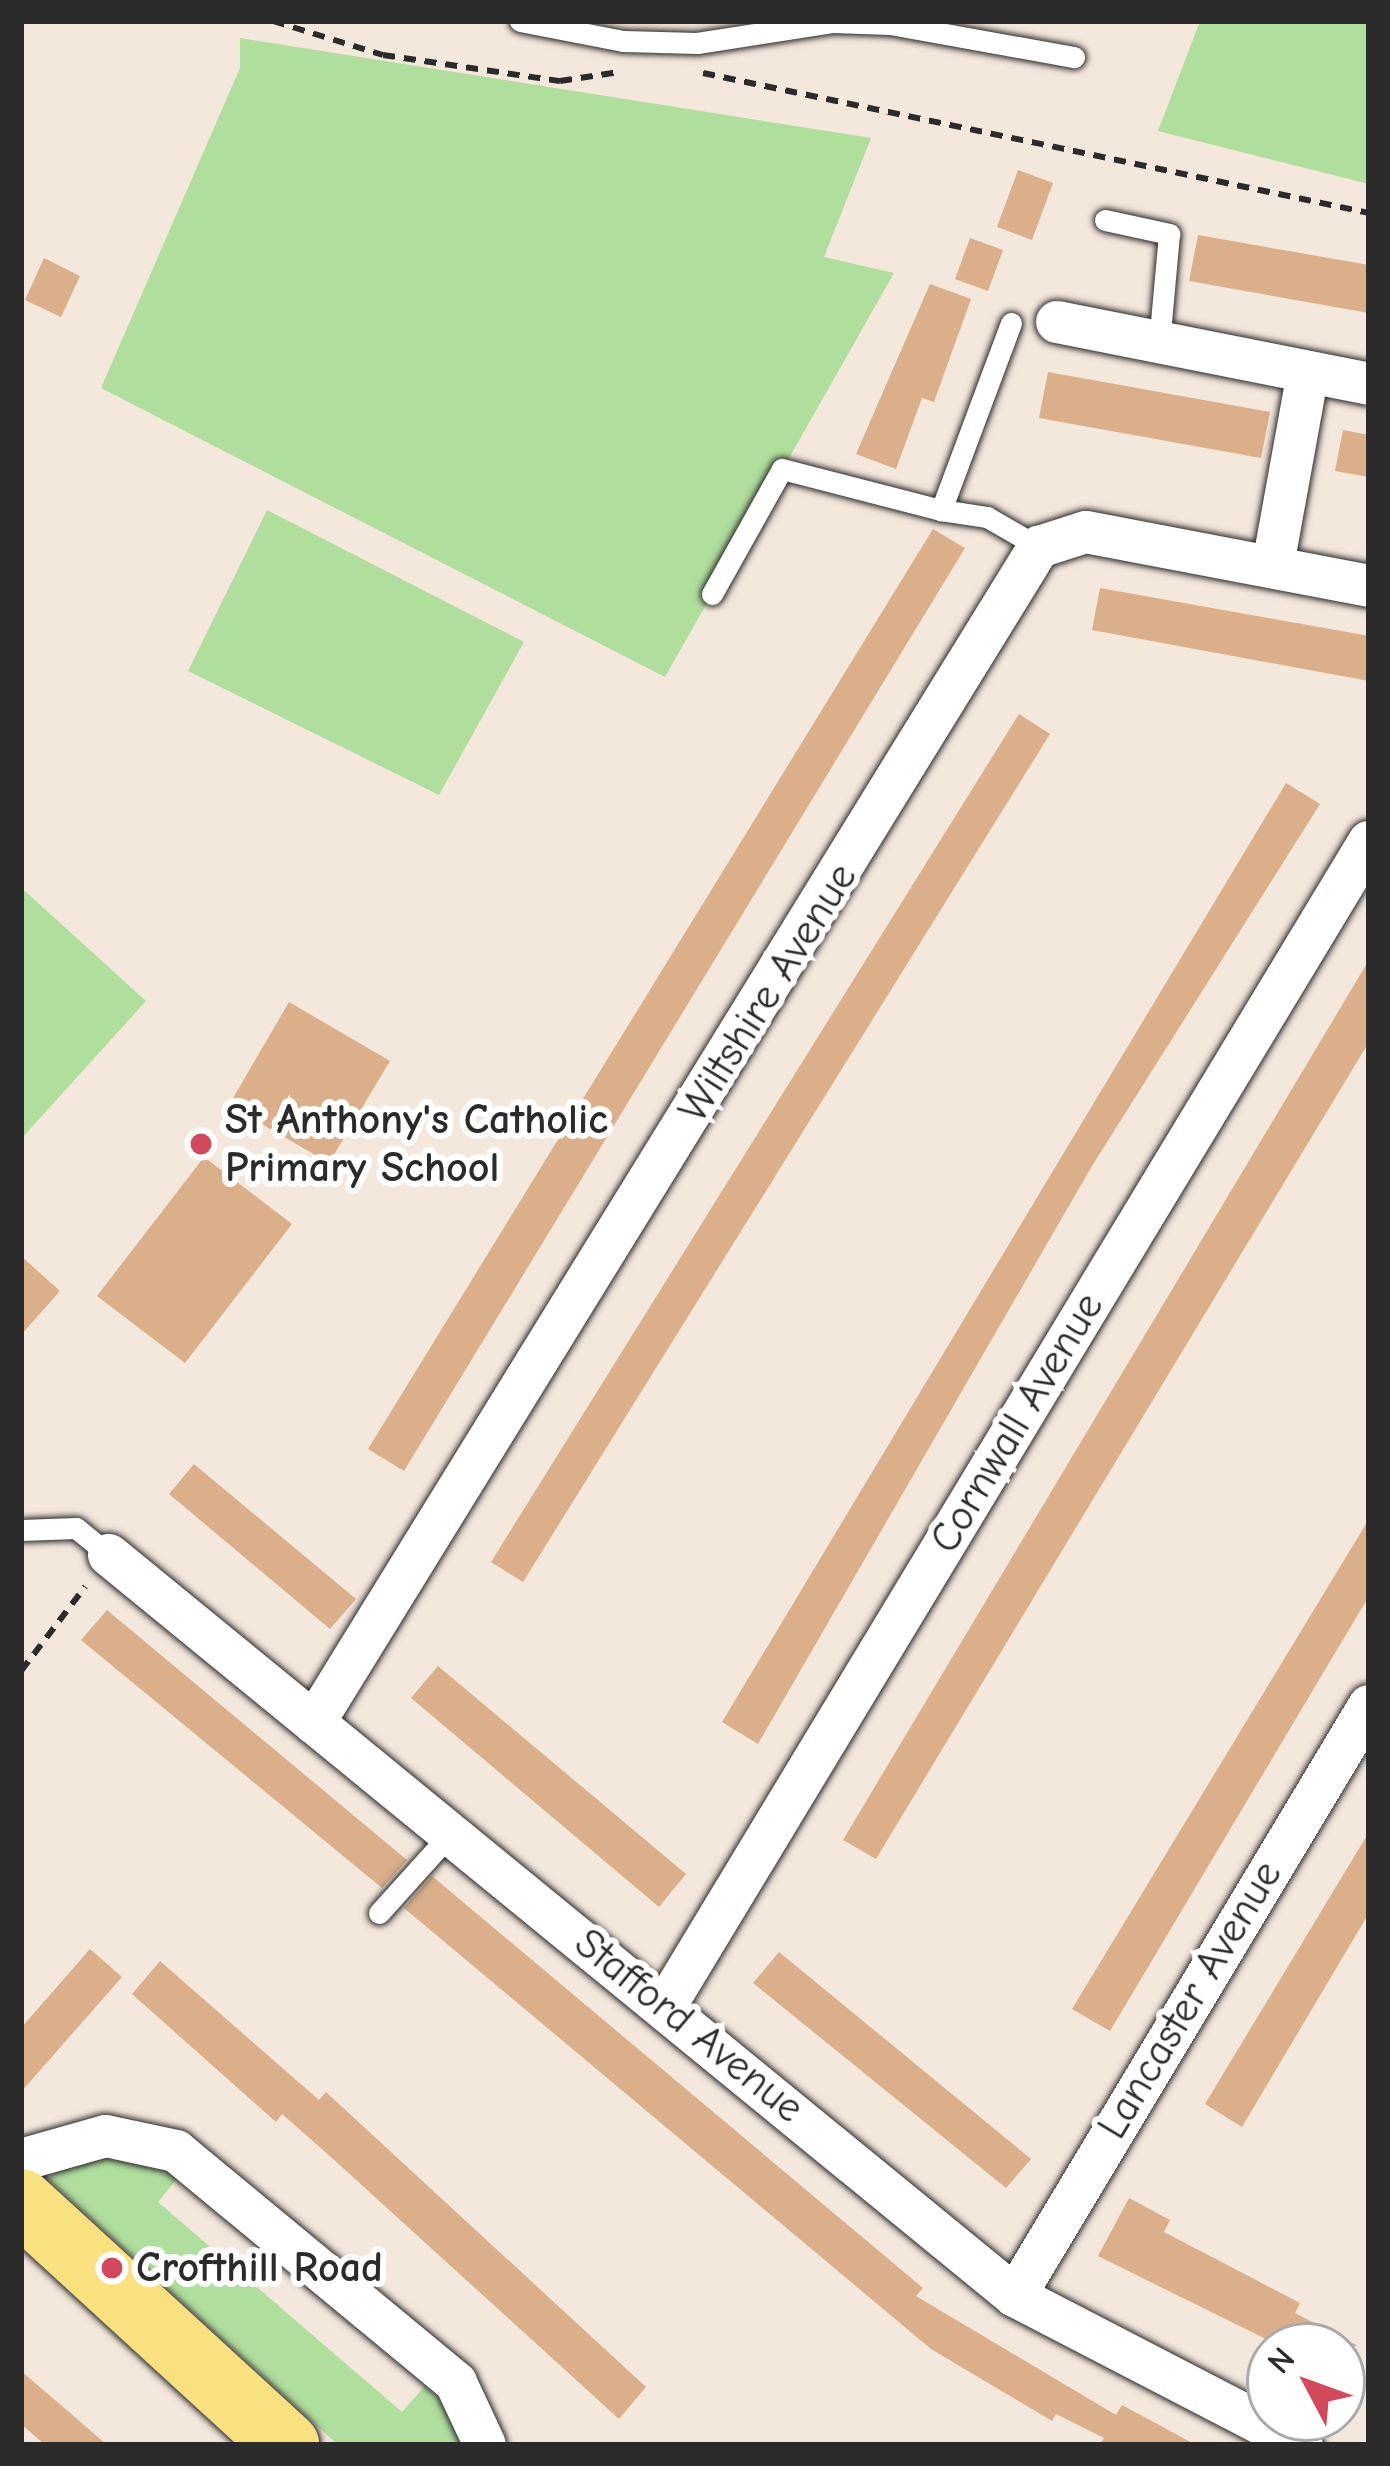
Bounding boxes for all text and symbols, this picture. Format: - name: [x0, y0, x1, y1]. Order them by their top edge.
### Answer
- street label: Wiltshire Avenue: [668, 854, 868, 1132]
- place label: St Anthony's Catholic Primary School: [225, 1095, 608, 1194]
- marker: St Anthony's Catholic Primary School: [188, 1131, 214, 1157]
- street label: Cornwall Avenue: [920, 1284, 1114, 1562]
- street label: Lancaster Avenue: [1087, 1852, 1293, 2148]
- street label: Stafford Avenue: [564, 1918, 814, 2134]
- place label: Crofthill Road: [136, 2243, 383, 2293]
- marker: Crofthill Road: [99, 2255, 125, 2281]
- north arrow: [1246, 2322, 1366, 2442]
- text: N: [1260, 2340, 1302, 2381]

